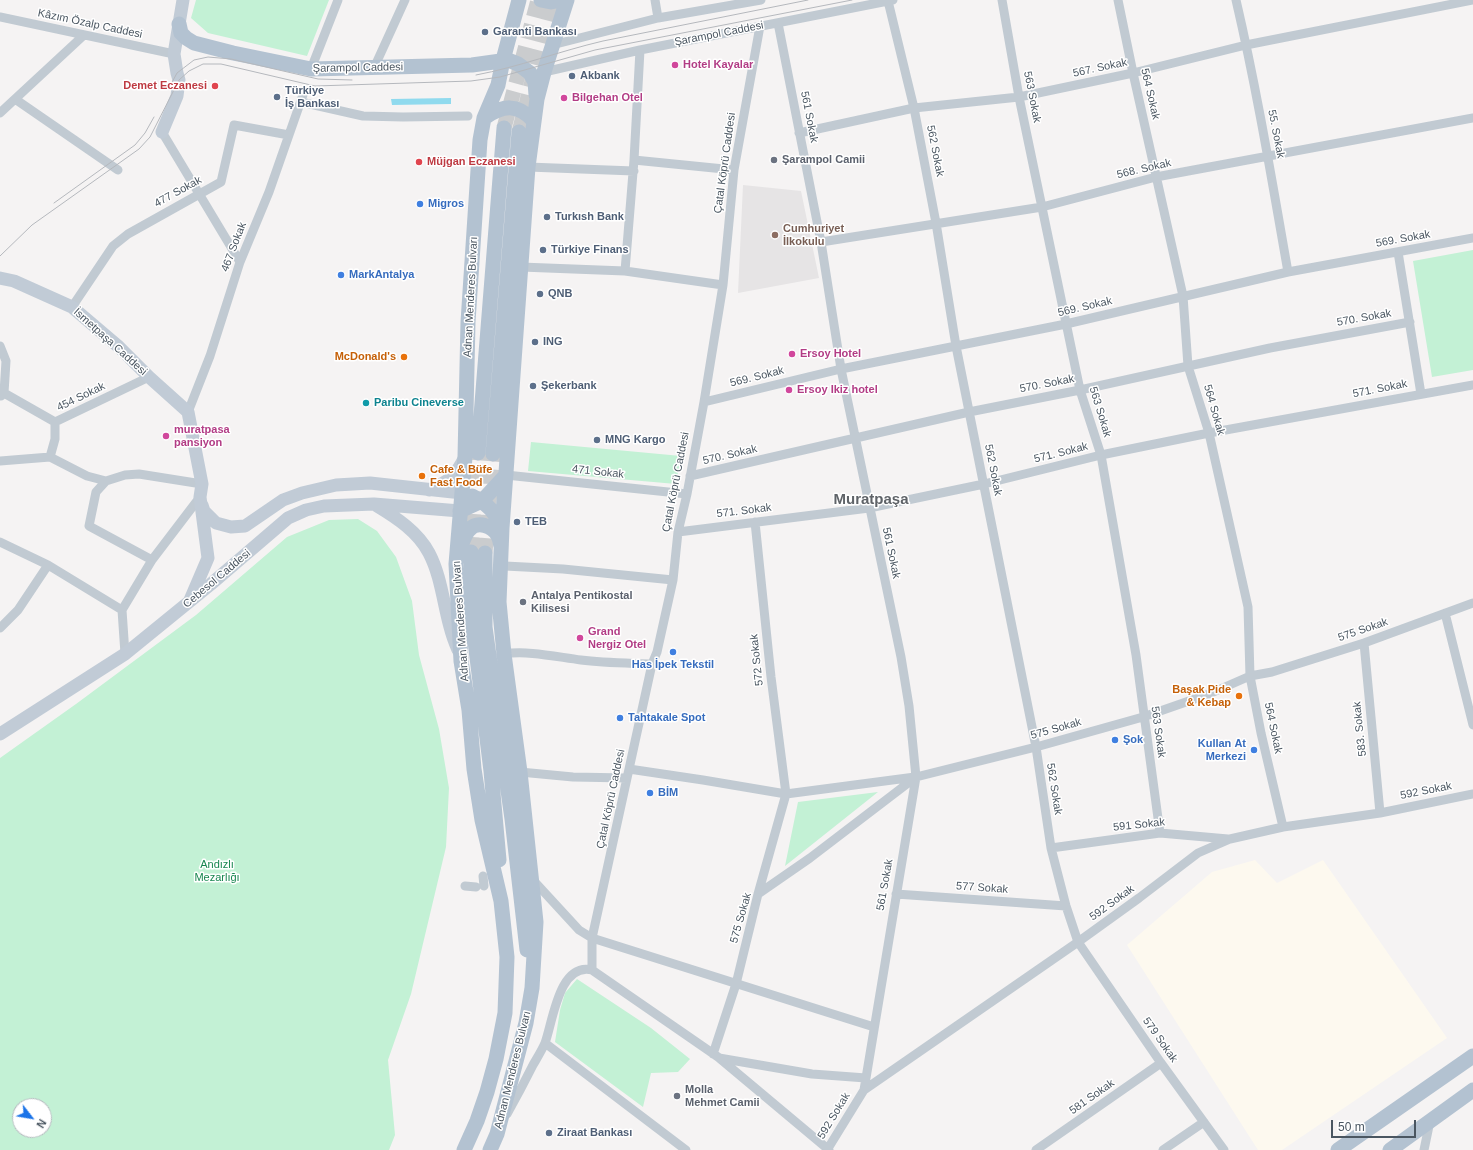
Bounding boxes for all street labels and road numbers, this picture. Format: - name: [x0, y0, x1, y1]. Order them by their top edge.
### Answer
- street label: Kâzım Özalp Caddesi: [37, 6, 143, 42]
- street label: Şarampol Caddesi: [673, 19, 765, 49]
- street label: 567. Sokak: [1072, 56, 1128, 80]
- street label: Şarampol Caddesi: [313, 61, 403, 75]
- street label: 564 Sokak: [1138, 67, 1162, 121]
- street label: 563 Sokak: [1021, 70, 1043, 124]
- street label: 561 Sokak: [798, 90, 820, 144]
- street label: 55. Sokak: [1265, 109, 1287, 159]
- street label: Çatal Köprü Caddesi: [711, 112, 739, 214]
- street label: 562 Sokak: [924, 124, 946, 178]
- street label: 568. Sokak: [1116, 156, 1172, 182]
- street label: 477 Sokak: [152, 174, 204, 210]
- street label: 467 Sokak: [219, 220, 249, 274]
- street label: 569. Sokak: [1375, 228, 1431, 250]
- street label: Adnan Menderes Bulvarı: [461, 236, 481, 358]
- street label: 569. Sokak: [1057, 294, 1113, 320]
- street label: İsmetpaşa Caddesi: [71, 306, 149, 378]
- street label: 570. Sokak: [1336, 307, 1392, 329]
- street label: 569. Sokak: [729, 364, 785, 390]
- street label: 570. Sokak: [1019, 372, 1075, 396]
- street label: 571. Sokak: [1352, 377, 1408, 401]
- street label: 454 Sokak: [55, 380, 107, 414]
- street label: 564 Sokak: [1200, 383, 1228, 437]
- street label: 563 Sokak: [1086, 385, 1114, 439]
- street label: Çatal Köprü Caddesi: [660, 431, 692, 533]
- street label: 571. Sokak: [1033, 440, 1089, 466]
- street label: 570. Sokak: [702, 442, 758, 468]
- street label: 562 Sokak: [982, 443, 1004, 497]
- street label: 471 Sokak: [571, 463, 625, 481]
- street label: 571. Sokak: [716, 501, 772, 521]
- street label: 561 Sokak: [879, 526, 903, 580]
- street label: Cebesol Caddesi: [181, 547, 253, 611]
- street label: Adnan Menderes Bulvarı: [450, 560, 472, 682]
- street label: 575 Sokak: [1336, 615, 1390, 645]
- street label: 572 Sokak: [748, 633, 766, 687]
- street label: 564 Sokak: [1261, 701, 1285, 755]
- street label: 583. Sokak: [1351, 701, 1369, 757]
- street label: 563 Sokak: [1148, 705, 1168, 759]
- street label: 575 Sokak: [1029, 715, 1083, 743]
- street label: Çatal Köprü Caddesi: [594, 748, 628, 850]
- street label: 562 Sokak: [1043, 762, 1065, 816]
- street label: 592 Sokak: [1399, 780, 1453, 802]
- street label: 591 Sokak: [1112, 816, 1166, 834]
- street label: 561 Sokak: [874, 858, 896, 912]
- street label: 577 Sokak: [956, 880, 1008, 896]
- street label: 592 Sokak: [1087, 882, 1137, 924]
- street label: 575 Sokak: [727, 891, 755, 945]
- street label: Adnan Menderes Bulvarı: [492, 1010, 534, 1130]
- street label: 579 Sokak: [1140, 1015, 1180, 1065]
- street label: 581 Sokak: [1067, 1077, 1117, 1117]
- street label: 592 Sokak: [815, 1090, 853, 1142]

